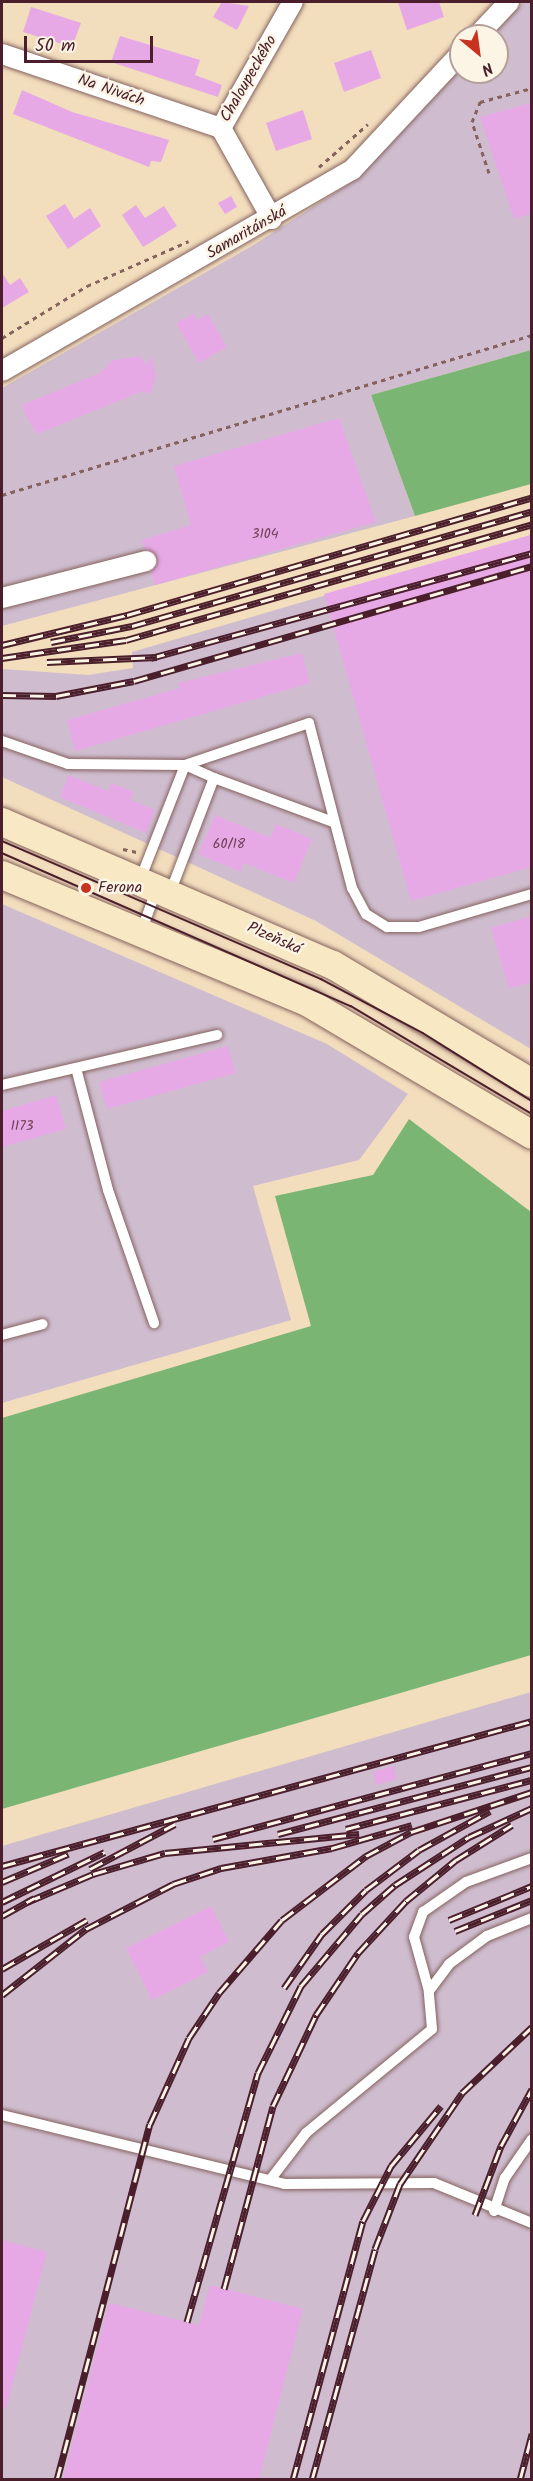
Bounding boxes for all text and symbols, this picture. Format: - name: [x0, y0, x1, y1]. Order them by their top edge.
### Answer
- scale bar: [27, 24, 156, 62]
- north arrow: [449, 24, 509, 84]
- text: 50 m: [35, 32, 75, 61]
- street label: Chaloupeckého: [216, 32, 282, 126]
- text: N: [477, 55, 497, 82]
- street label: Na Nivách: [75, 71, 147, 111]
- street label: Samaritánská: [203, 202, 291, 264]
- house number: 3104: [251, 526, 279, 542]
- house number: 60/18: [213, 836, 245, 852]
- place label: Ferona: [98, 878, 142, 898]
- marker: Ferona: [79, 881, 93, 895]
- street label: Plzeňská: [244, 919, 304, 959]
- house number: 1173: [10, 1118, 34, 1134]

